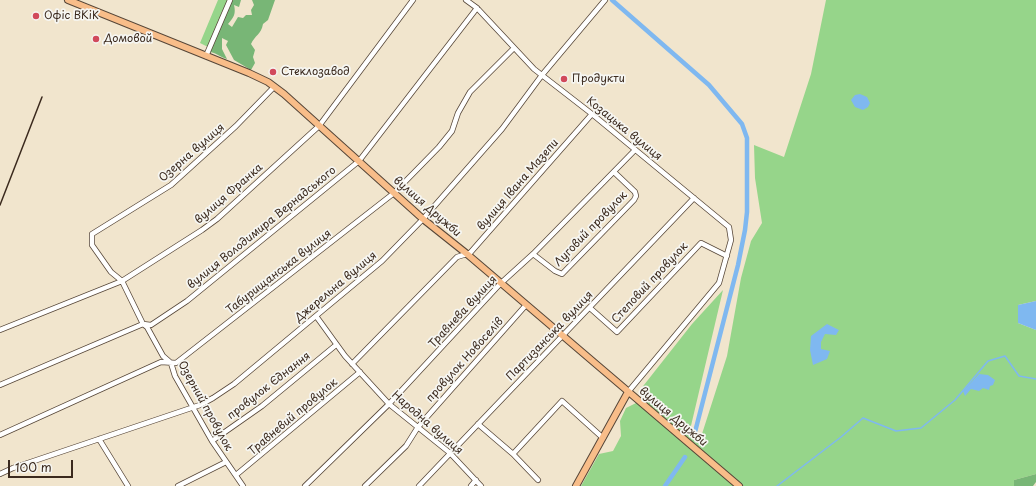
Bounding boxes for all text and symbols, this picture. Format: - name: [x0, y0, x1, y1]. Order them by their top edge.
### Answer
- place label: Офіс ВКіК: [44, 9, 99, 23]
- marker: Офіс ВКіК: [31, 11, 41, 21]
- place label: Домовой: [104, 32, 152, 46]
- marker: Домовой: [91, 34, 101, 44]
- place label: Стеклозавод: [281, 65, 350, 79]
- marker: Стеклозавод: [268, 67, 278, 77]
- place label: Продукти: [572, 72, 625, 86]
- marker: Продукти: [559, 74, 569, 84]
- street label: Козацька вулиця: [584, 94, 664, 164]
- street label: Озерна вулиця: [157, 121, 227, 185]
- street label: вулиця Івана Мазепи: [475, 137, 561, 233]
- street label: вулиця Франка: [192, 161, 266, 227]
- street label: вулиця Володимира Вернадського: [185, 164, 339, 292]
- street label: вулиця Дружби: [391, 174, 463, 240]
- street label: Луговий провулок: [552, 189, 630, 269]
- street label: Табурищанська вулиця: [224, 227, 334, 317]
- street label: Степовий провулок: [609, 240, 691, 326]
- street label: Джерельна вулиця: [292, 249, 380, 325]
- street label: Травнева вулиця: [426, 273, 500, 351]
- street label: Партизанська вулиця: [504, 289, 596, 383]
- street label: провулок Новоселів: [424, 315, 506, 405]
- street label: провулок Єднання: [225, 349, 313, 423]
- street label: Озерний провулок: [175, 359, 235, 453]
- street label: Травневий провулок: [246, 376, 340, 458]
- street label: вулиця Дружби: [636, 385, 710, 449]
- street label: Народна вулиця: [389, 388, 465, 458]
- scale bar: [10, 452, 75, 478]
- text: 100 m: [15, 458, 52, 476]

